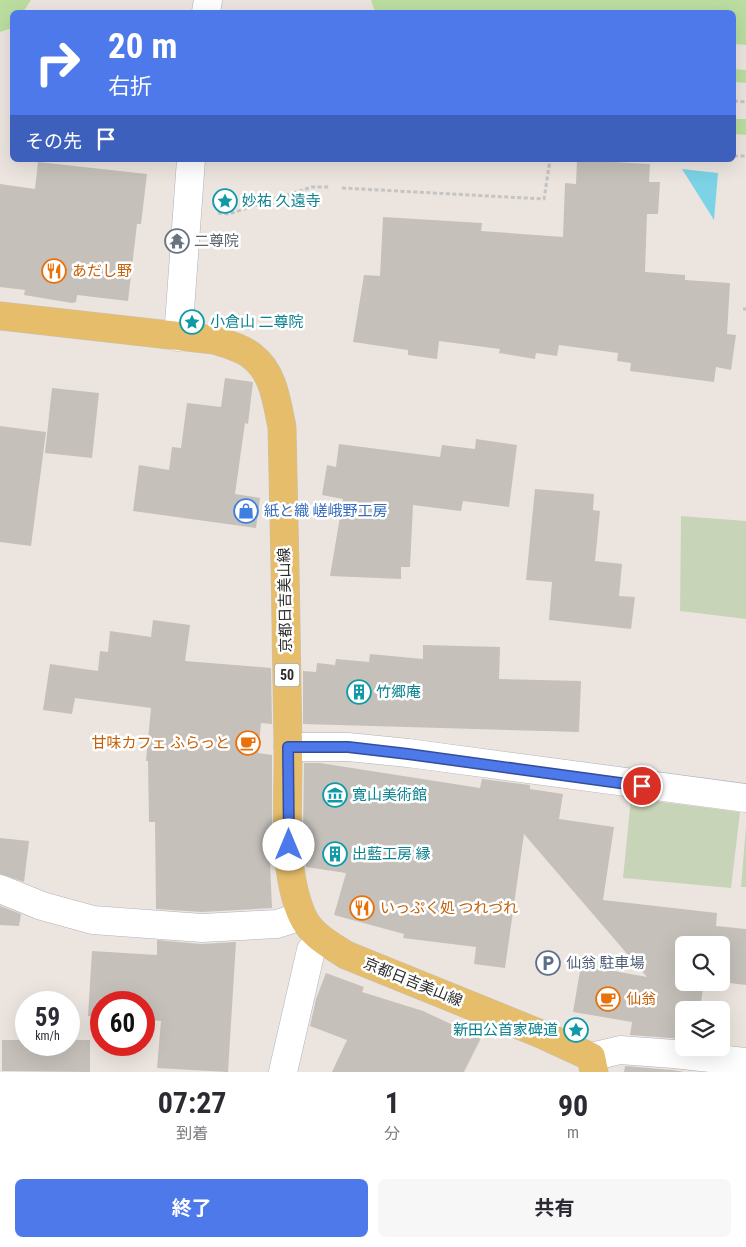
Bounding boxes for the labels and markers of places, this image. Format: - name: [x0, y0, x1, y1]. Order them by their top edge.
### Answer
- place icon: 妙祐 久遠寺: [212, 188, 238, 214]
- place label: 妙祐 久遠寺: [242, 192, 320, 210]
- temple icon: 二尊院: [164, 228, 190, 254]
- place label: 二尊院: [194, 232, 239, 250]
- restaurant icon: あだし野: [41, 258, 67, 284]
- place label: あだし野: [72, 262, 132, 280]
- place icon: 小倉山 二尊院: [179, 309, 205, 335]
- place label: 小倉山 二尊院: [210, 313, 303, 331]
- shop icon: 紙と織 嵯峨野工房: [233, 498, 259, 524]
- place label: 紙と織 嵯峨野工房: [264, 502, 387, 520]
- building icon: 竹郷庵: [346, 679, 372, 705]
- place label: 竹郷庵: [376, 683, 421, 701]
- cafe icon: 甘味カフェ ふらっと: [235, 730, 261, 756]
- place label: 甘味カフェ ふらっと: [92, 734, 230, 752]
- pin: [621, 765, 663, 807]
- museum icon: 寛山美術館: [322, 782, 348, 808]
- place label: 寛山美術館: [352, 786, 427, 804]
- building icon: 出藍工房 縁: [322, 841, 348, 867]
- place label: 出藍工房 縁: [352, 845, 430, 863]
- restaurant icon: いっぷく処 つれづれ: [349, 895, 375, 921]
- place label: いっぷく処 つれづれ: [380, 899, 518, 917]
- parking icon: 仙翁 駐車場: [535, 950, 561, 976]
- place label: 仙翁 駐車場: [566, 954, 644, 972]
- cafe icon: 仙翁: [595, 986, 621, 1012]
- place label: 仙翁: [626, 990, 656, 1008]
- place icon: 新田公首家碑道: [563, 1017, 589, 1043]
- place label: 新田公首家碑道: [453, 1021, 558, 1039]

